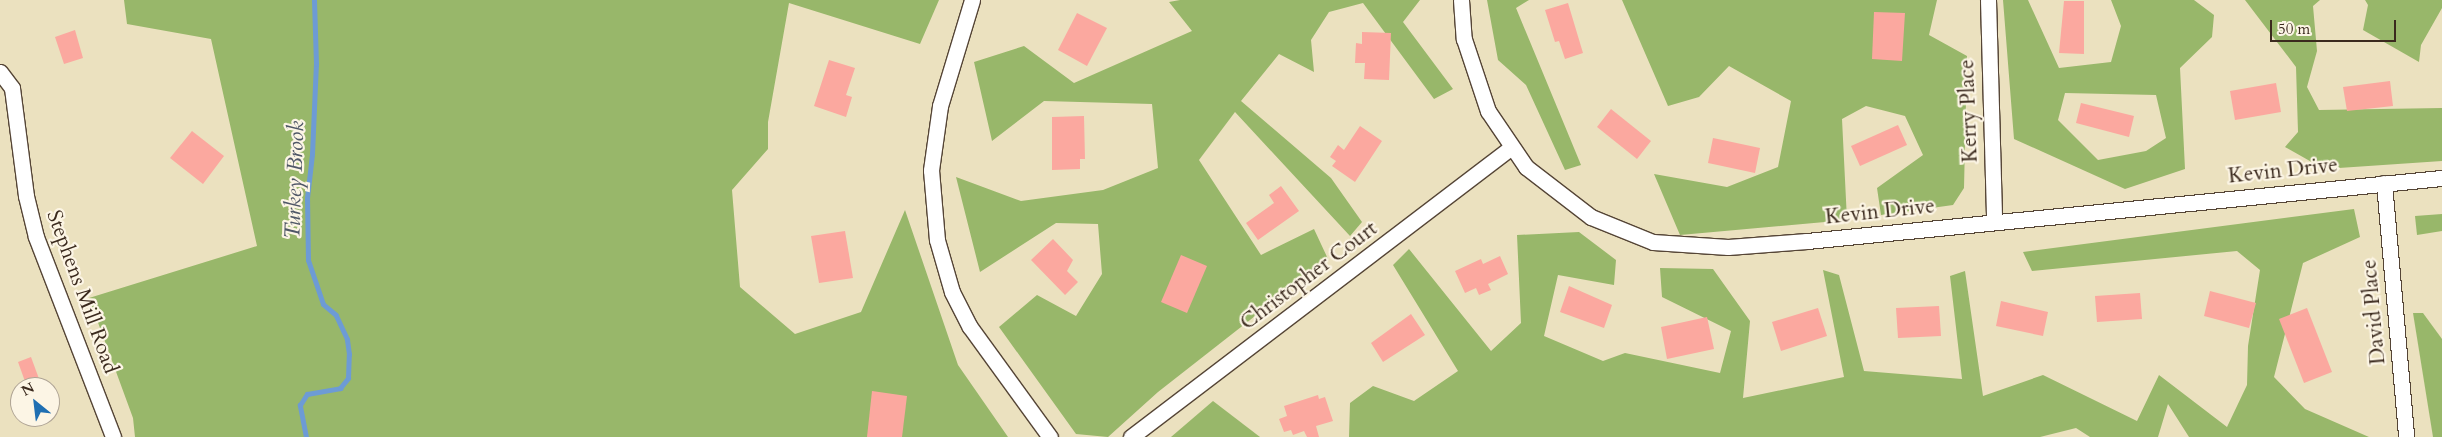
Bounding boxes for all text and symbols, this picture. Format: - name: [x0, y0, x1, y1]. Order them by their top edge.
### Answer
- scale bar: [2272, 10, 2398, 42]
- text: 50 m: [2278, 19, 2310, 39]
- street label: Kerry Place: [1955, 59, 1983, 163]
- water label: Turkey Brook: [280, 121, 310, 239]
- street label: Kevin Drive: [2227, 153, 2339, 189]
- street label: Kevin Drive: [1824, 194, 1936, 230]
- street label: Stephens Mill Road: [41, 207, 123, 377]
- street label: Christopher Court: [1236, 216, 1382, 336]
- street label: David Place: [2357, 258, 2391, 366]
- north arrow: [10, 377, 60, 427]
- text: N: [18, 378, 38, 401]

